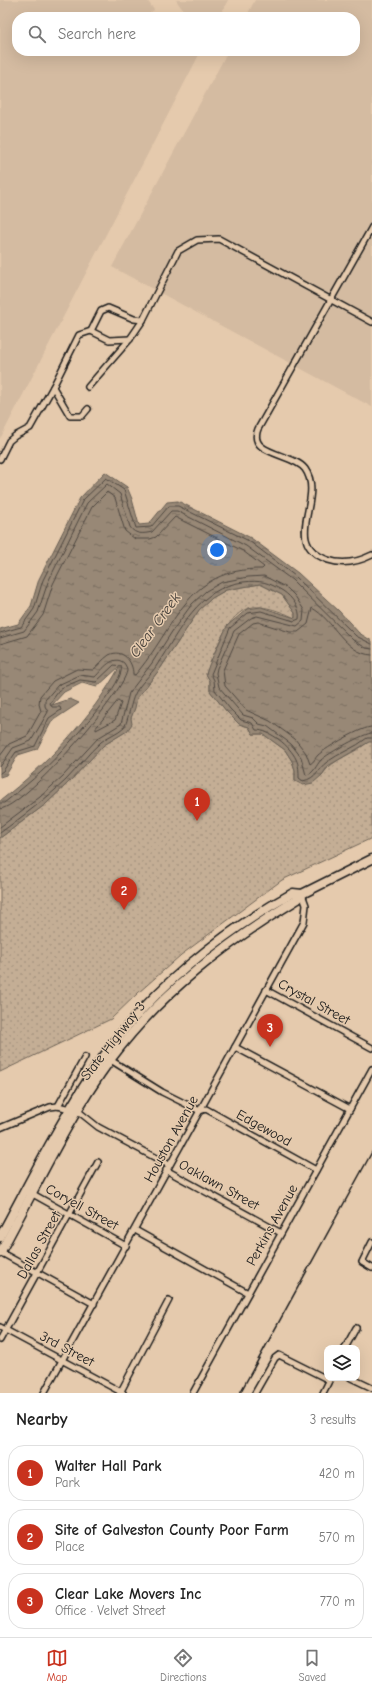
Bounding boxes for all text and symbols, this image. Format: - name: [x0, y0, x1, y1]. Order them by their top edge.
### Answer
- search box: [12, 12, 360, 56]
- icon: search: [26, 23, 48, 45]
- text: Search here: [58, 25, 136, 43]
- your location: [207, 540, 227, 560]
- water label: Clear Creek: [125, 588, 185, 661]
- pin: 1: [184, 788, 210, 821]
- pin: 2: [111, 877, 137, 910]
- street label: Crystal Street: [275, 975, 354, 1029]
- street label: State Highway 3: [77, 998, 149, 1084]
- pin: 3: [257, 1014, 283, 1047]
- street label: Houston Avenue: [140, 1093, 202, 1185]
- street label: Edgewood: [233, 1106, 295, 1150]
- street label: Oaklawn Street: [176, 1156, 263, 1215]
- street label: Coryell Street: [43, 1180, 122, 1234]
- street label: Perkins Avenue: [243, 1181, 301, 1269]
- street label: Dallas Street: [13, 1207, 65, 1282]
- street label: 3rd Street: [37, 1328, 98, 1371]
- map controls: [324, 1345, 360, 1381]
- button: layers: [324, 1345, 360, 1381]
- text: Nearby: [16, 1410, 67, 1429]
- text: 3 results: [310, 1412, 356, 1427]
- text: Walter Hall Park: [55, 1457, 161, 1475]
- text: 1: [27, 1466, 33, 1481]
- text: 420 m: [319, 1466, 355, 1481]
- text: Park: [55, 1475, 80, 1490]
- text: Site of Galveston County Poor Farm: [55, 1521, 289, 1539]
- text: 2: [27, 1530, 33, 1545]
- text: 570 m: [319, 1530, 355, 1545]
- text: Place: [55, 1539, 85, 1554]
- text: Clear Lake Movers Inc: [55, 1585, 201, 1603]
- text: 3: [27, 1594, 33, 1609]
- text: 770 m: [320, 1594, 355, 1609]
- text: Office · Velvet Street: [55, 1603, 165, 1618]
- tab: Map: [46, 1647, 68, 1684]
- tab: Directions: [160, 1647, 207, 1684]
- tab: Saved: [299, 1647, 326, 1684]

